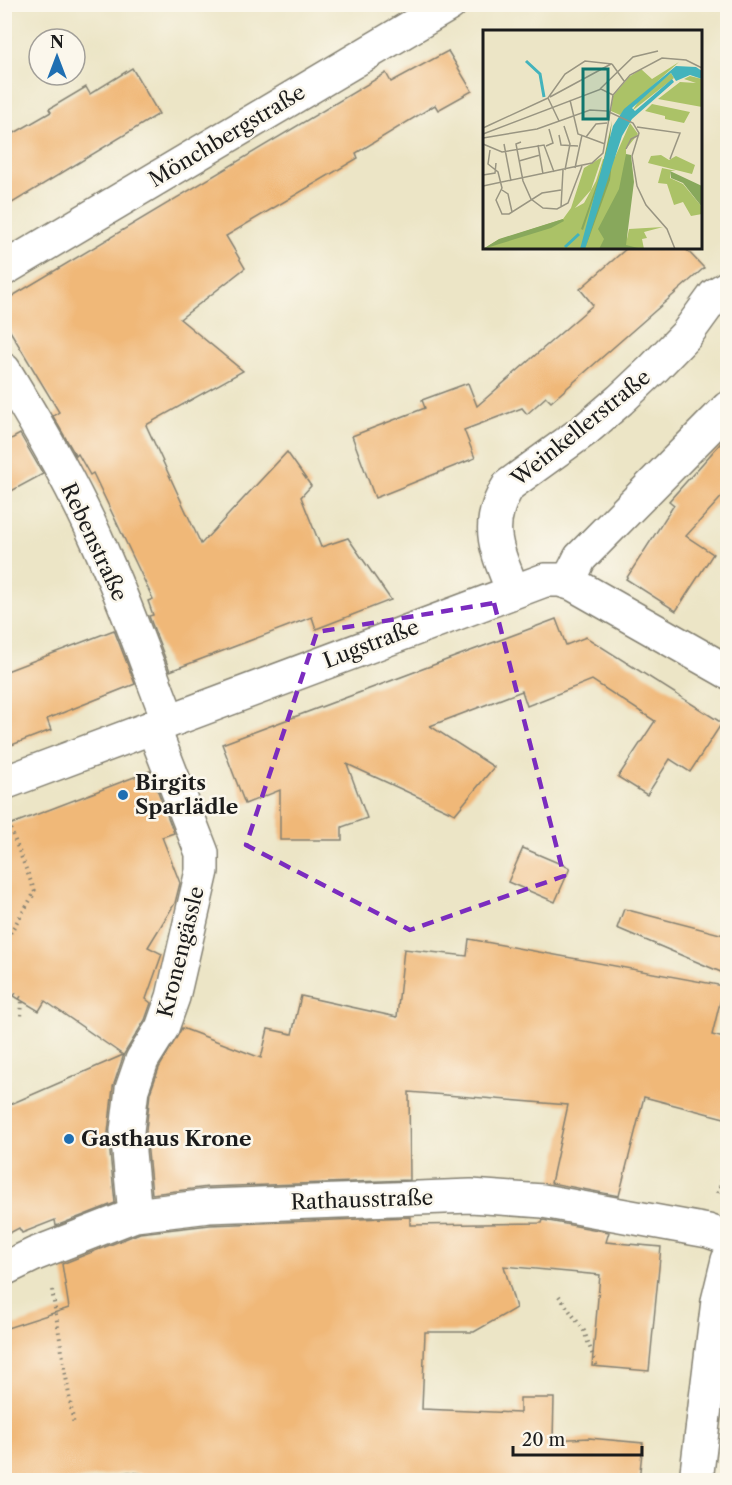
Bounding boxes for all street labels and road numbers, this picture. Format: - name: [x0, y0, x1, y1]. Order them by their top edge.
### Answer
- street label: Mönchbergstraße: [144, 79, 309, 192]
- street label: Weinkellerstraße: [505, 364, 655, 492]
- street label: Rebenstraße: [56, 479, 133, 605]
- street label: Lugstraße: [319, 614, 422, 673]
- street label: Kronengässle: [152, 884, 209, 1020]
- street label: Rathausstraße: [290, 1185, 434, 1214]

